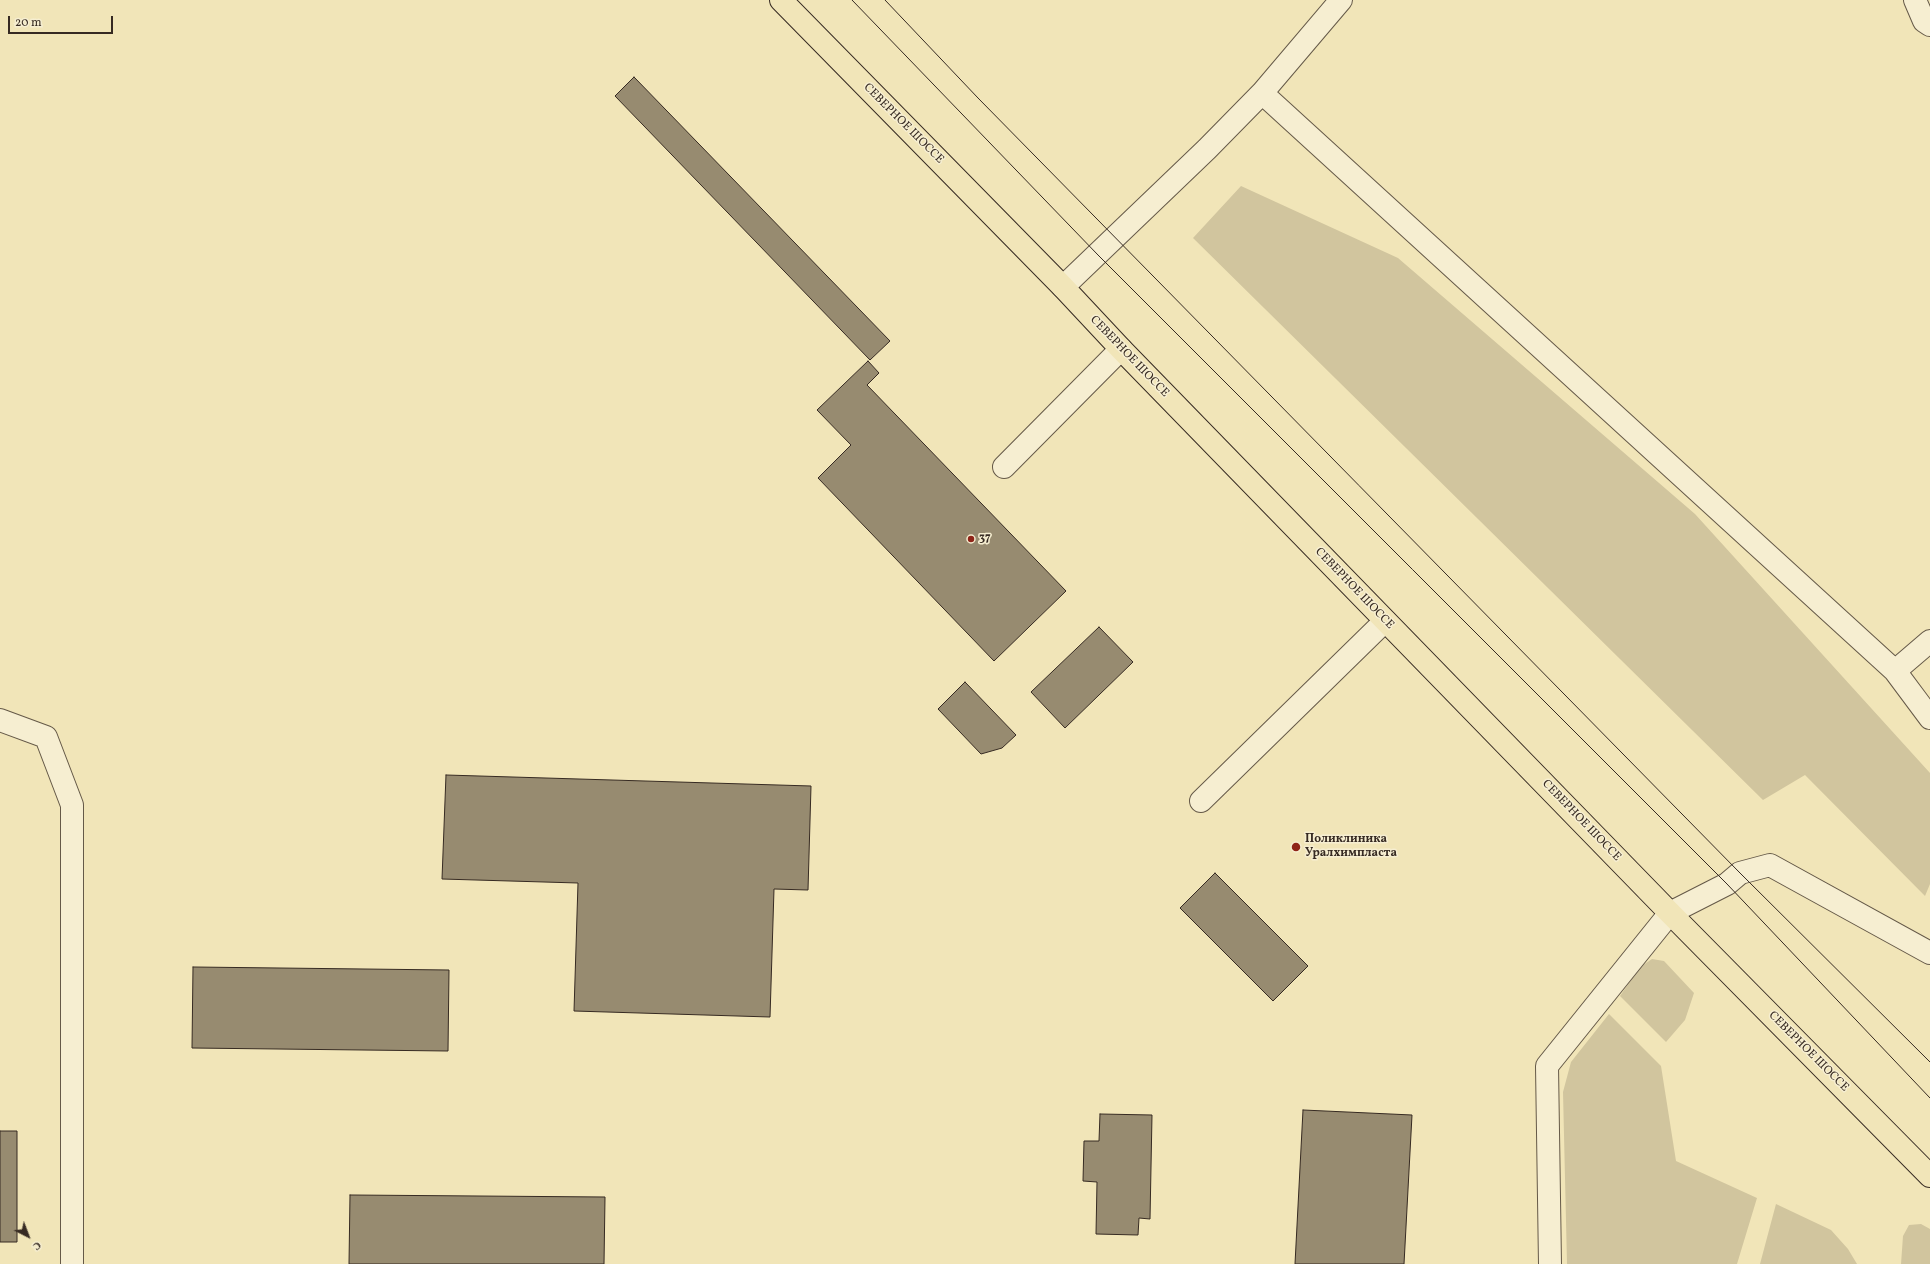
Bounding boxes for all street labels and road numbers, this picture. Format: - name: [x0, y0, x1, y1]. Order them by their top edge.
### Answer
- street label: СЕВЕРНОЕ ШОССЕ: [860, 81, 946, 167]
- street label: СЕВЕРНОЕ ШОССЕ: [1086, 313, 1172, 401]
- street label: СЕВЕРНОЕ ШОССЕ: [1311, 545, 1397, 633]
- street label: СЕВЕРНОЕ ШОССЕ: [1538, 777, 1624, 865]
- street label: СЕВЕРНОЕ ШОССЕ: [1765, 1009, 1851, 1095]

